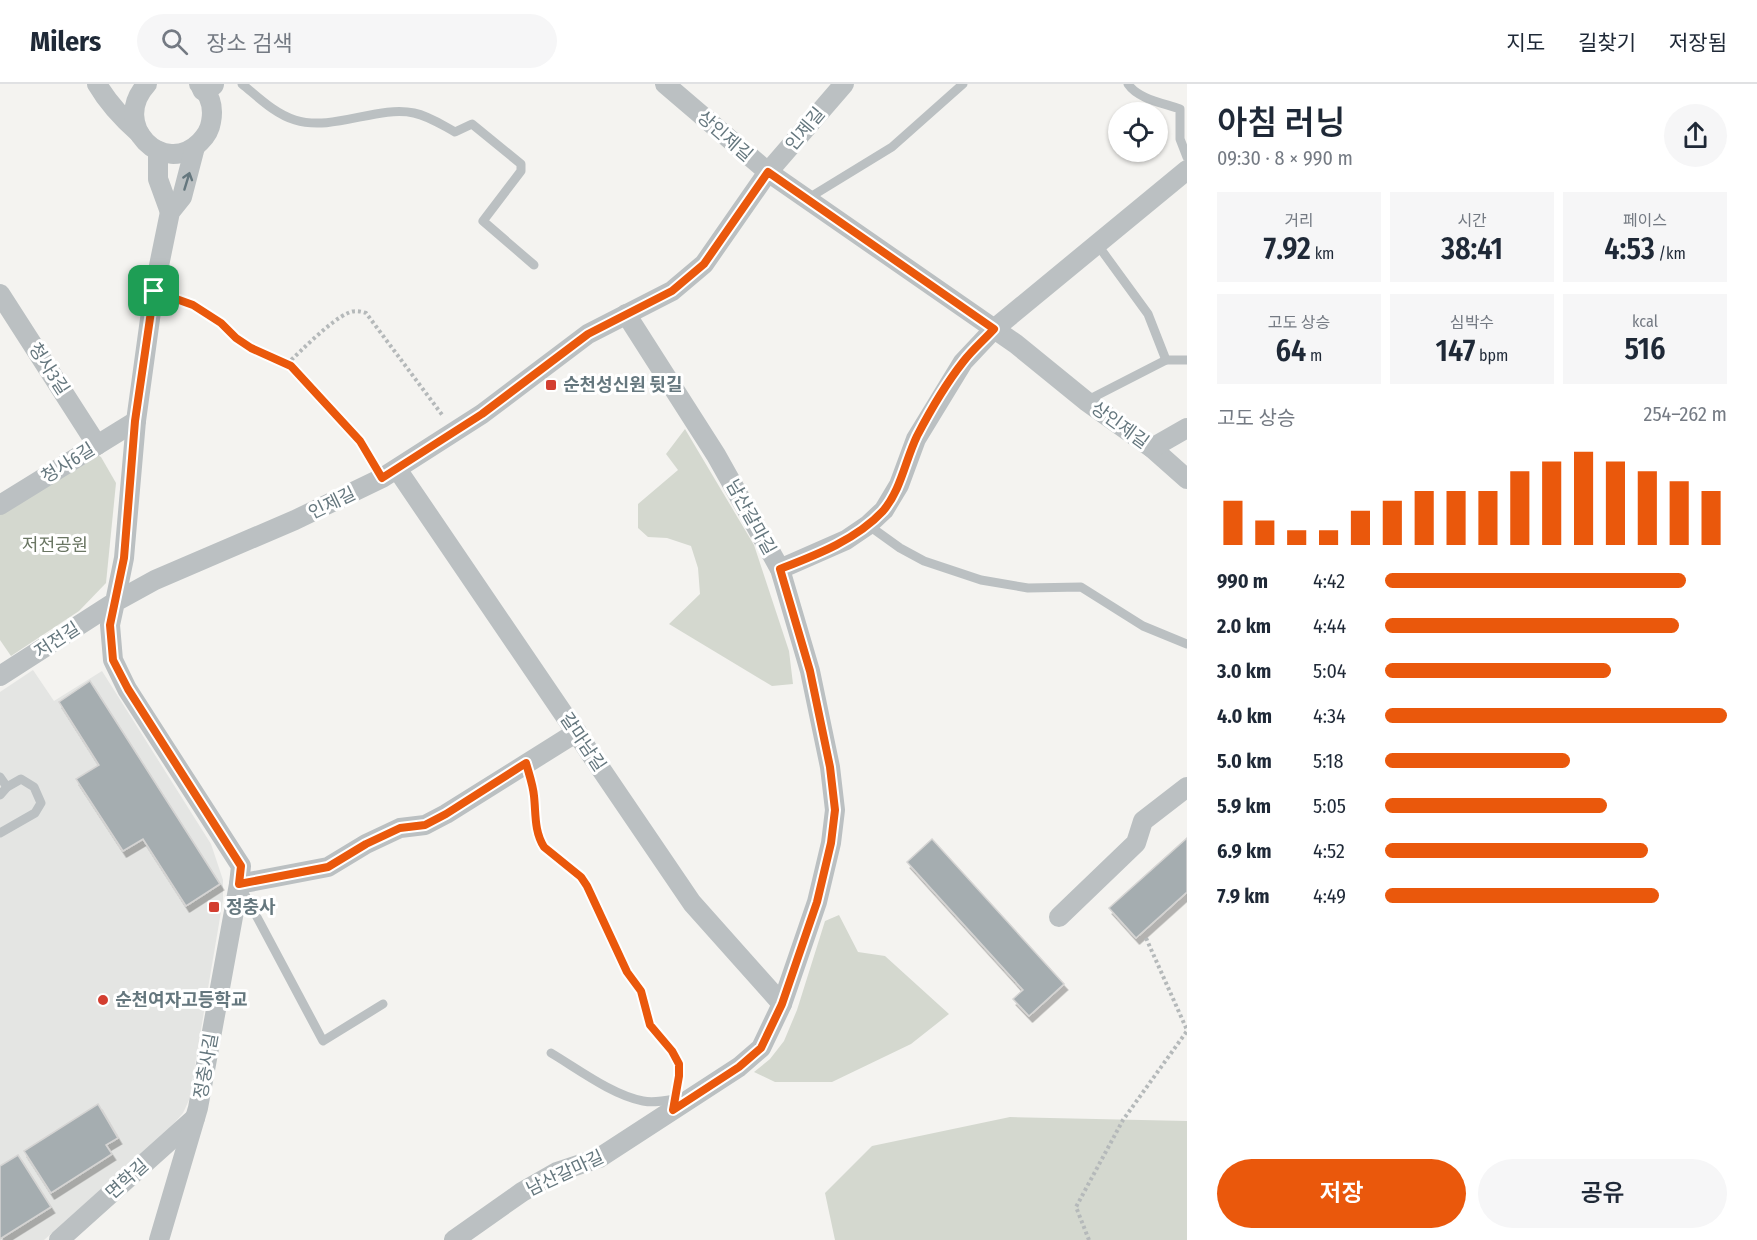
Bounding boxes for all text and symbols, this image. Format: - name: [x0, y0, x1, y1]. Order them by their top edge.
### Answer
- search box: [137, 14, 557, 68]
- text: Milers: [30, 25, 101, 58]
- icon: search: [158, 25, 191, 58]
- text: 장소 검색: [206, 30, 293, 57]
- text: 지도: [1506, 30, 1545, 56]
- text: 길찾기: [1578, 30, 1636, 56]
- text: 저장됨: [1669, 30, 1727, 56]
- map controls: [1108, 102, 1168, 162]
- button: locate: [1108, 102, 1168, 162]
- street label: 인제길: [781, 103, 829, 155]
- text: 아침 러닝: [1217, 103, 1346, 143]
- button: share: [1664, 104, 1727, 167]
- street label: 상인제길: [693, 106, 757, 166]
- text: 09:30 · 8 × 990 m: [1217, 146, 1353, 170]
- one-way arrow: [182, 172, 193, 191]
- text: 거리: [1284, 211, 1314, 230]
- text: 시간: [1457, 211, 1487, 230]
- text: 페이스: [1623, 211, 1667, 230]
- text: 7.92: [1264, 231, 1311, 267]
- text: 38:41: [1441, 231, 1503, 267]
- text: 4:53: [1604, 231, 1655, 267]
- text: km: [1311, 244, 1334, 263]
- text: /km: [1655, 244, 1686, 263]
- pin: [128, 265, 179, 316]
- icon: arrive: [137, 274, 170, 307]
- text: kcal: [1632, 312, 1658, 331]
- text: 고도 상승: [1268, 313, 1330, 332]
- text: 심박수: [1450, 313, 1494, 332]
- text: 516: [1625, 331, 1665, 367]
- text: 64: [1276, 333, 1306, 369]
- text: 147: [1436, 333, 1475, 369]
- street label: 청사3길: [24, 339, 74, 399]
- text: m: [1306, 346, 1322, 365]
- text: bpm: [1475, 346, 1508, 365]
- place label: 순천성신원 뒷길: [563, 374, 683, 396]
- marker: 순천성신원 뒷길: [544, 378, 558, 392]
- street label: 상인제길: [1087, 397, 1153, 453]
- text: 254–262 m: [1644, 402, 1727, 426]
- text: 고도 상승: [1217, 406, 1295, 430]
- street label: 청사6길: [37, 438, 99, 488]
- street label: 남산갈마길: [721, 475, 781, 559]
- street label: 인제길: [305, 482, 359, 524]
- park label: 저전공원: [22, 534, 88, 556]
- text: 990 m: [1217, 569, 1268, 593]
- text: 4:42: [1313, 569, 1345, 593]
- text: 2.0 km: [1217, 614, 1271, 638]
- text: 4:44: [1313, 614, 1346, 638]
- street label: 저전길: [30, 617, 84, 663]
- text: 3.0 km: [1217, 659, 1271, 683]
- text: 5:04: [1313, 659, 1347, 683]
- text: 4.0 km: [1217, 704, 1272, 728]
- text: 4:34: [1313, 704, 1346, 728]
- street label: 갈마남길: [555, 708, 611, 776]
- text: 5.0 km: [1217, 749, 1272, 773]
- text: 5:18: [1313, 749, 1343, 773]
- text: 5.9 km: [1217, 794, 1271, 818]
- text: 5:05: [1313, 794, 1346, 818]
- text: 6.9 km: [1217, 839, 1272, 863]
- text: 4:52: [1313, 839, 1345, 863]
- text: 7.9 km: [1217, 884, 1270, 908]
- text: 4:49: [1313, 884, 1346, 908]
- place label: 정충사: [226, 896, 276, 918]
- marker: 정충사: [207, 900, 221, 914]
- place label: 순천여자고등학교: [115, 989, 247, 1011]
- marker: 순천여자고등학교: [96, 993, 110, 1007]
- street label: 정충사길: [189, 1031, 223, 1101]
- street label: 남산갈마길: [523, 1146, 607, 1200]
- street label: 면학길: [101, 1154, 153, 1204]
- button: 저장: [1217, 1159, 1466, 1228]
- button: 공유: [1478, 1159, 1727, 1228]

